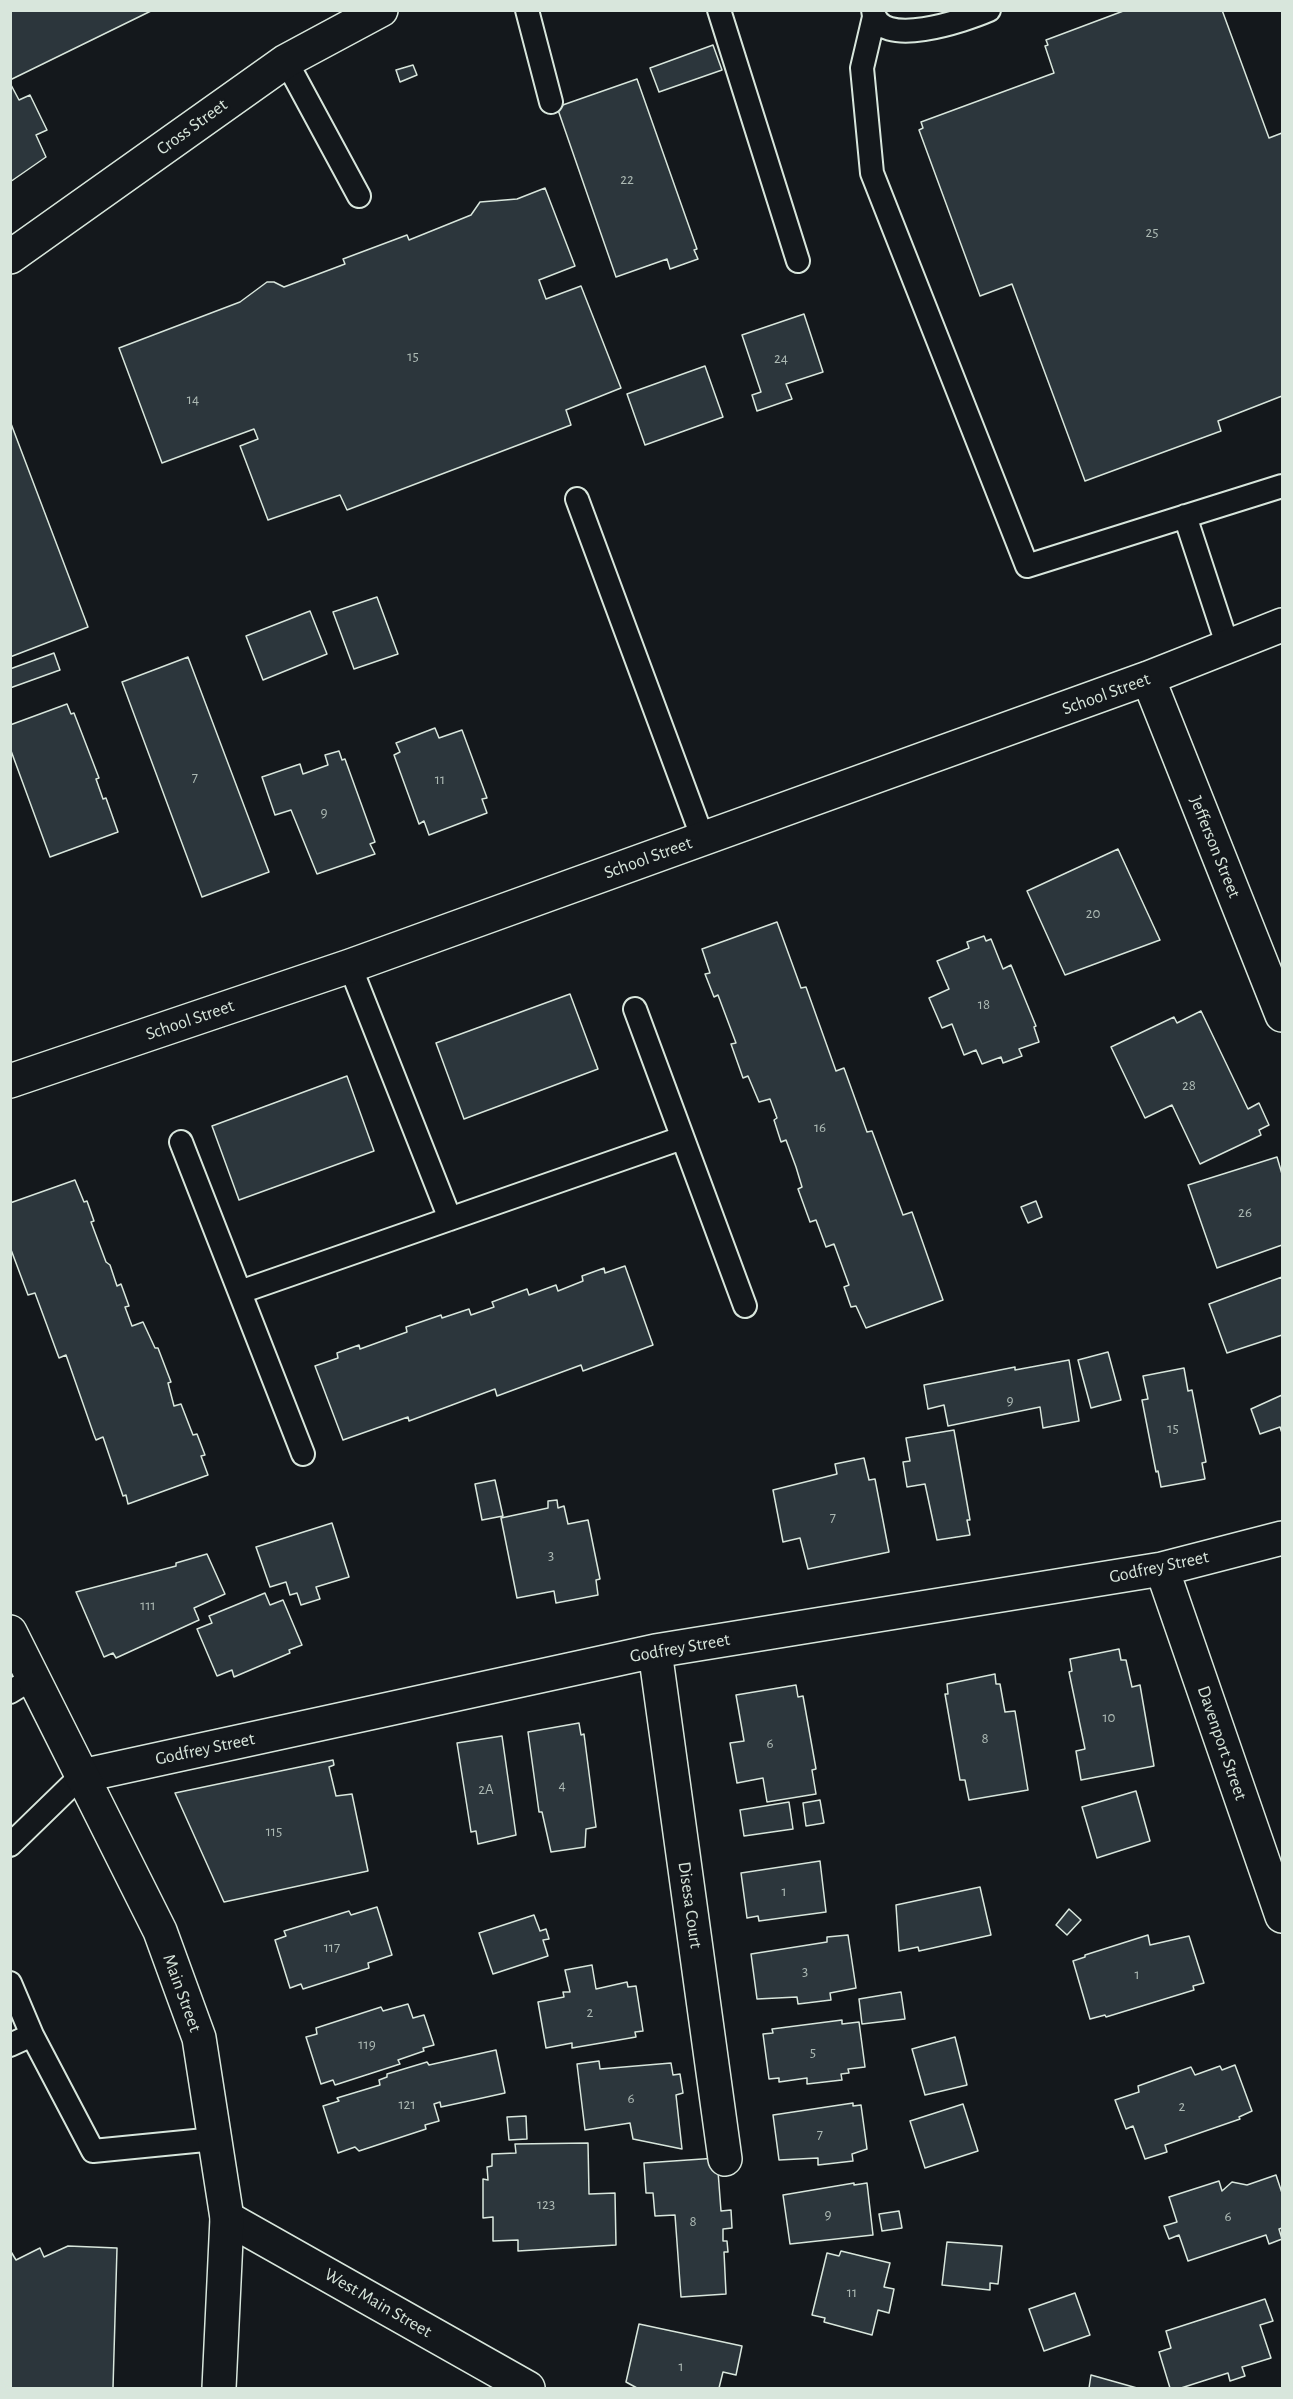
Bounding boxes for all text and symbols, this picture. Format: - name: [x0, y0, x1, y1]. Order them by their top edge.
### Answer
- street label: Cross Street: [152, 94, 232, 160]
- house number: 22: [620, 170, 634, 188]
- house number: 25: [1145, 223, 1159, 241]
- house number: 15: [407, 347, 419, 365]
- house number: 24: [774, 349, 788, 367]
- house number: 14: [187, 390, 199, 408]
- street label: School Street: [1059, 668, 1153, 720]
- house number: 7: [192, 768, 198, 786]
- house number: 11: [435, 770, 445, 788]
- street label: Jefferson Street: [1185, 793, 1245, 901]
- house number: 9: [320, 803, 328, 821]
- street label: School Street: [601, 832, 695, 884]
- house number: 20: [1086, 904, 1100, 922]
- street label: School Street: [143, 995, 237, 1045]
- house number: 18: [978, 995, 990, 1013]
- house number: 28: [1182, 1076, 1196, 1094]
- house number: 16: [814, 1118, 826, 1136]
- house number: 26: [1238, 1203, 1252, 1221]
- house number: 9: [1006, 1391, 1014, 1409]
- house number: 15: [1167, 1419, 1179, 1437]
- house number: 7: [830, 1508, 836, 1526]
- house number: 3: [548, 1546, 554, 1564]
- street label: Godfrey Street: [1107, 1546, 1211, 1588]
- house number: 111: [140, 1596, 156, 1614]
- street label: Godfrey Street: [628, 1629, 732, 1667]
- street label: Davenport Street: [1192, 1683, 1252, 1803]
- house number: 10: [1102, 1708, 1116, 1726]
- street label: Godfrey Street: [153, 1728, 257, 1770]
- house number: 8: [981, 1729, 989, 1747]
- house number: 6: [766, 1734, 774, 1752]
- house number: 4: [558, 1776, 566, 1794]
- house number: 2A: [478, 1780, 494, 1798]
- house number: 115: [266, 1822, 282, 1840]
- street label: Disesa Court: [673, 1860, 707, 1950]
- house number: 1: [781, 1882, 787, 1900]
- house number: 117: [324, 1938, 340, 1956]
- street label: Main Street: [158, 1951, 206, 2035]
- house number: 3: [802, 1962, 808, 1980]
- house number: 1: [1134, 1965, 1140, 1983]
- house number: 2: [587, 2003, 593, 2021]
- house number: 119: [358, 2035, 376, 2053]
- house number: 5: [810, 2043, 816, 2061]
- house number: 6: [627, 2089, 635, 2107]
- house number: 121: [398, 2095, 416, 2113]
- house number: 2: [1179, 2097, 1185, 2115]
- house number: 7: [817, 2125, 823, 2143]
- house number: 123: [537, 2195, 555, 2213]
- house number: 9: [824, 2205, 832, 2223]
- house number: 6: [1224, 2207, 1232, 2225]
- house number: 8: [689, 2212, 697, 2230]
- street label: West Main Street: [321, 2264, 435, 2342]
- house number: 11: [847, 2283, 857, 2301]
- house number: 1: [678, 2357, 684, 2375]

